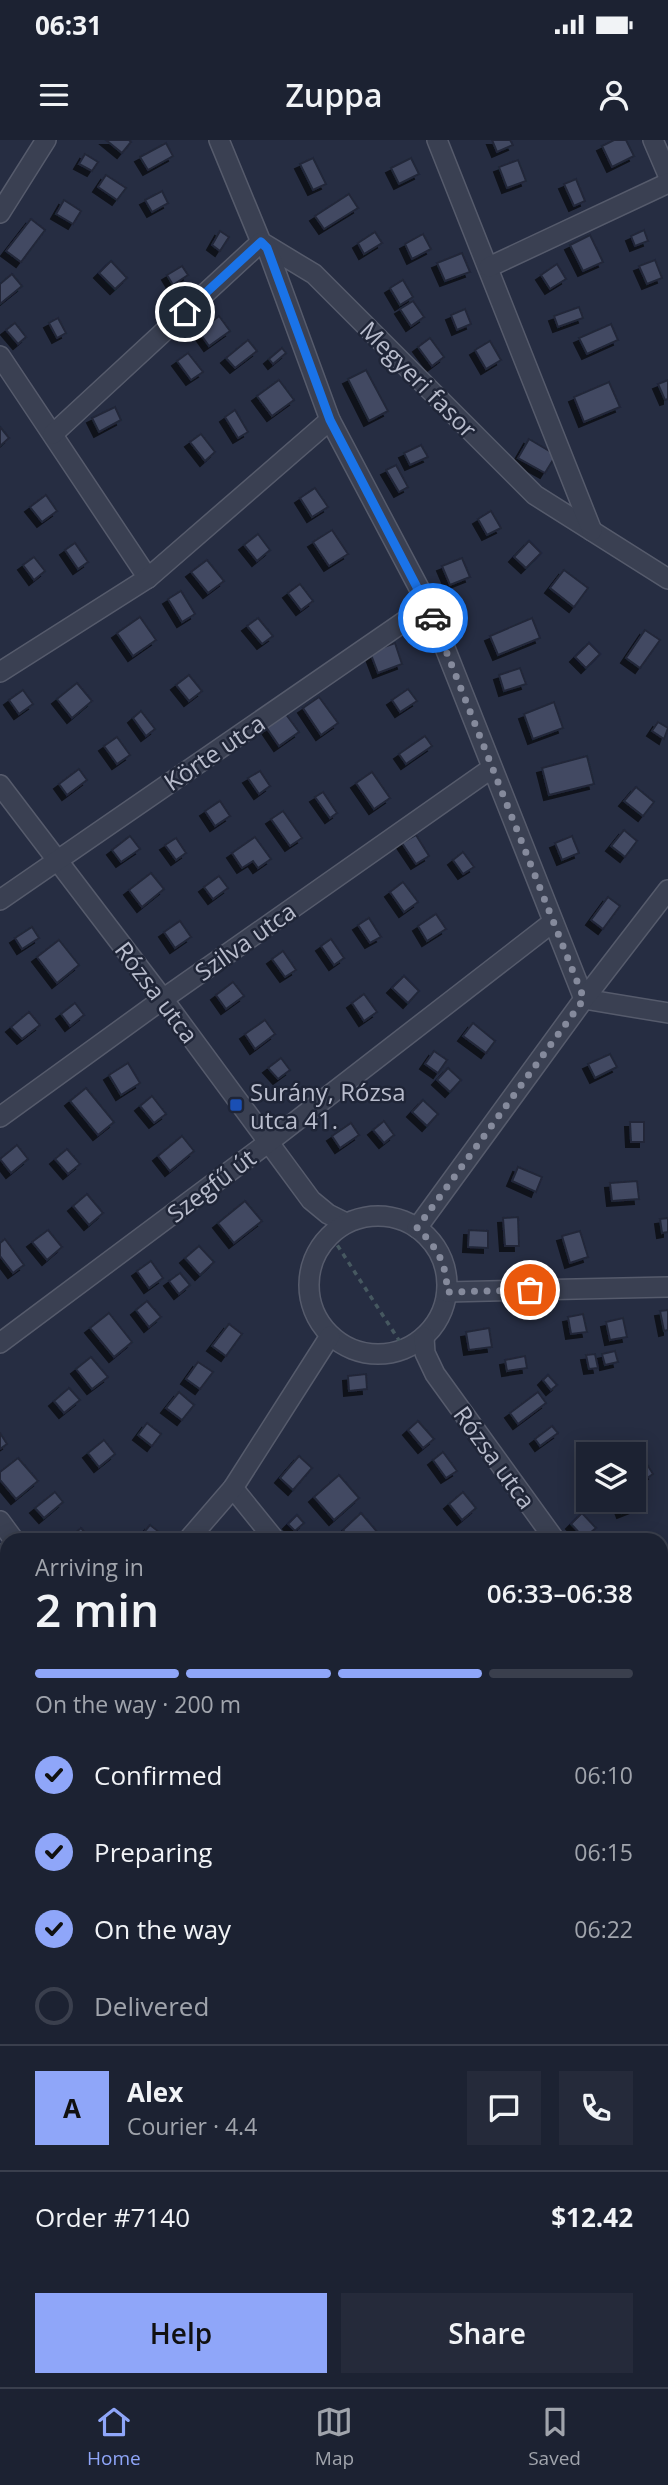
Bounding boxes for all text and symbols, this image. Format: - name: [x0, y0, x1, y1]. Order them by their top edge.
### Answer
- text: 06:31: [35, 7, 102, 43]
- text: Zuppa: [285, 73, 383, 116]
- icon: menu: [35, 76, 73, 114]
- icon: person: [595, 76, 633, 114]
- pin: [155, 282, 215, 342]
- icon: home: [166, 293, 204, 331]
- street label: Megyeri fasor: [353, 313, 485, 445]
- courier: [398, 583, 468, 653]
- icon: car: [414, 599, 452, 637]
- street label: Körte utca: [157, 706, 271, 798]
- street label: Szilva utca: [188, 894, 302, 988]
- street label: Rózsa utca: [108, 934, 206, 1050]
- place label: Surány, Rózsa utca 41.: [250, 1075, 405, 1136]
- marker: Surány, Rózsa utca 41.: [228, 1097, 244, 1113]
- street label: Szegfű út: [160, 1141, 262, 1229]
- pin: [500, 1260, 560, 1320]
- icon: bag: [511, 1271, 549, 1309]
- street label: Rózsa utca: [446, 1399, 544, 1515]
- map controls: [576, 1442, 646, 1512]
- button: layers: [576, 1442, 646, 1512]
- text: Arriving in: [35, 1551, 144, 1583]
- text: 06:33–06:38: [487, 1575, 633, 1611]
- text: 2 min: [35, 1578, 159, 1640]
- text: On the way · 200 m: [35, 1688, 241, 1720]
- icon: check: [35, 1756, 73, 1794]
- text: Confirmed: [94, 1757, 222, 1793]
- text: 06:10: [574, 1759, 633, 1791]
- icon: check: [35, 1833, 73, 1871]
- text: Preparing: [94, 1834, 212, 1870]
- text: 06:15: [574, 1836, 633, 1868]
- icon: check: [35, 1910, 73, 1948]
- text: On the way: [94, 1911, 231, 1947]
- text: 06:22: [574, 1913, 633, 1945]
- text: Delivered: [94, 1988, 209, 2024]
- button: chat: [467, 2071, 541, 2145]
- button: phone: [559, 2071, 633, 2145]
- text: Alex: [127, 2074, 183, 2110]
- text: A: [63, 2090, 81, 2126]
- text: Courier · 4.4: [127, 2110, 257, 2142]
- text: Order #7140: [35, 2199, 190, 2235]
- text: $12.42: [551, 2199, 633, 2235]
- button: Help: [35, 2293, 327, 2373]
- button: Share: [341, 2293, 633, 2373]
- tab: Home: [87, 2403, 141, 2471]
- tab: Map: [315, 2403, 354, 2471]
- tab: Saved: [528, 2403, 581, 2471]

